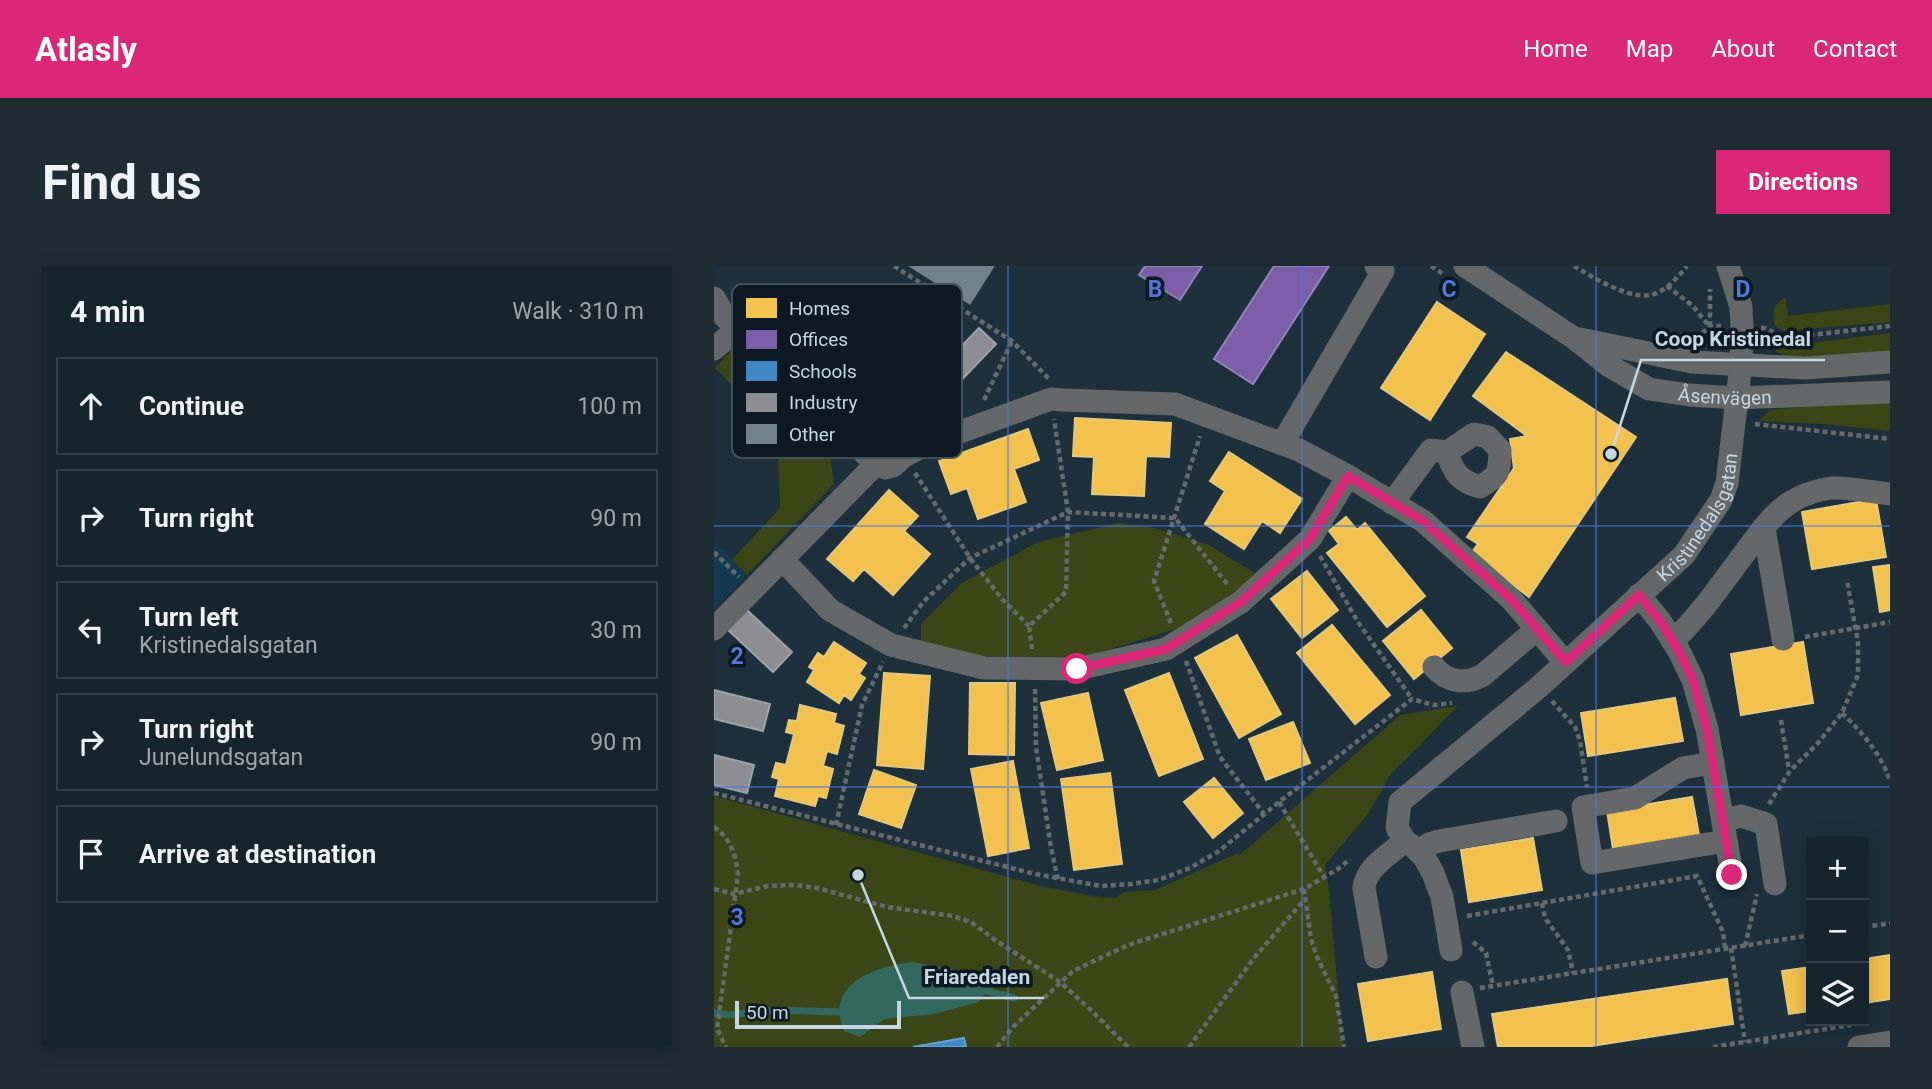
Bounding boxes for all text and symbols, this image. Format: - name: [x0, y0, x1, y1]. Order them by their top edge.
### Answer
- text: Atlasly: [35, 30, 137, 69]
- text: Home: [1523, 35, 1588, 63]
- text: Map: [1626, 35, 1673, 63]
- text: About: [1711, 35, 1775, 63]
- text: Contact: [1813, 35, 1897, 63]
- button: Directions: [1716, 150, 1890, 214]
- text: Find us: [42, 154, 202, 211]
- text: B: [1148, 276, 1162, 303]
- text: C: [1441, 276, 1457, 303]
- text: D: [1736, 276, 1750, 303]
- legend: [732, 284, 962, 458]
- text: 4 min: [70, 294, 145, 329]
- text: Homes: [789, 297, 850, 320]
- text: Walk · 310 m: [512, 298, 644, 325]
- callout: Coop Kristinedal: [1641, 318, 1825, 360]
- text: Coop Kristinedal: [1655, 327, 1811, 351]
- text: Offices: [789, 328, 848, 351]
- text: Schools: [789, 360, 857, 383]
- street label: Åsenvägen: [1677, 383, 1772, 410]
- icon: ahead: [72, 387, 110, 425]
- text: Continue: [139, 391, 244, 421]
- text: Industry: [789, 391, 857, 414]
- text: 100 m: [577, 393, 642, 420]
- text: Other: [789, 423, 836, 446]
- street label: Kristinedalsgatan: [1652, 452, 1742, 586]
- icon: right: [72, 499, 110, 537]
- text: Turn right: [139, 503, 254, 533]
- text: 90 m: [590, 505, 642, 532]
- text: Turn left: [139, 602, 238, 632]
- icon: left: [72, 611, 110, 649]
- text: 30 m: [590, 617, 642, 644]
- text: Kristinedalsgatan: [139, 632, 318, 659]
- text: 2: [730, 643, 744, 670]
- route start: [1061, 653, 1092, 684]
- text: Turn right: [139, 714, 254, 744]
- icon: right: [72, 723, 110, 761]
- text: 90 m: [590, 729, 642, 756]
- text: Junelundsgatan: [139, 744, 303, 771]
- icon: arrive: [72, 835, 110, 873]
- map controls: [1806, 837, 1869, 1026]
- button: +: [1806, 837, 1869, 900]
- text: Arrive at destination: [139, 839, 376, 869]
- route end: [1716, 859, 1747, 890]
- button: −: [1806, 900, 1869, 963]
- text: 3: [730, 904, 744, 931]
- callout: Friaredalen: [909, 956, 1044, 998]
- button: layers: [1806, 963, 1869, 1026]
- text: Friaredalen: [924, 965, 1030, 989]
- scale bar: [735, 998, 901, 1030]
- text: 50 m: [746, 1001, 789, 1024]

